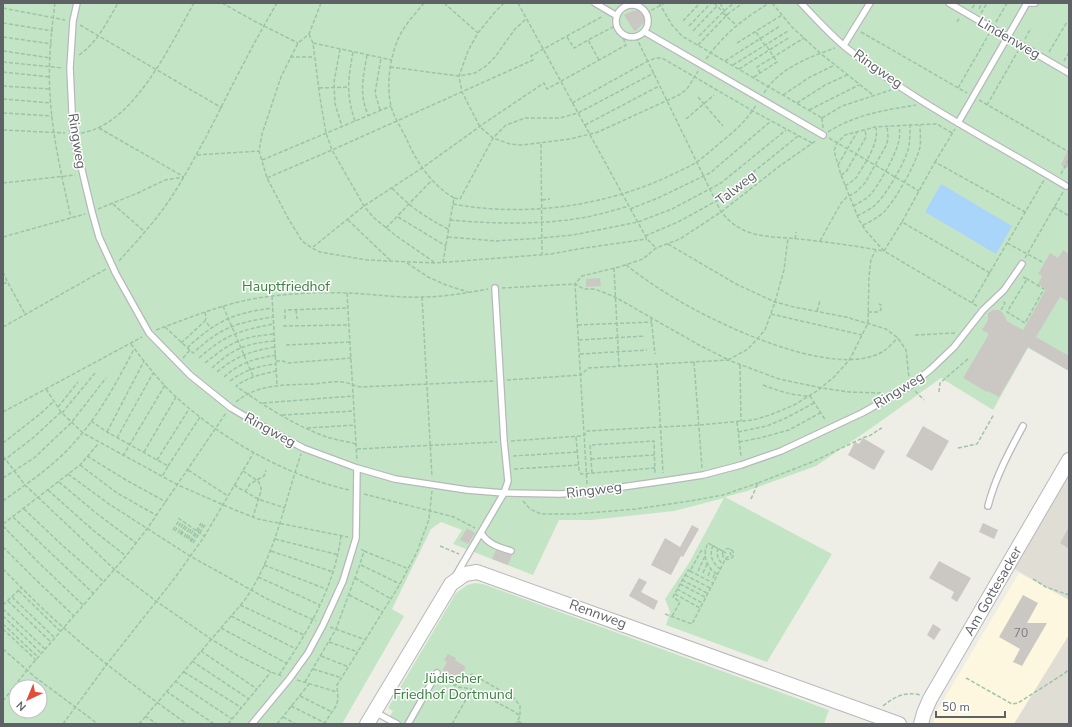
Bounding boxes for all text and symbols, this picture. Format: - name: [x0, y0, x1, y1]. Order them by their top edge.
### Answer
- street label: Lindenweg: [974, 12, 1044, 64]
- street label: Ringweg: [850, 45, 906, 93]
- street label: Ringweg: [63, 112, 91, 170]
- street label: Talweg: [712, 166, 760, 210]
- park label: Hauptfriedhof: [242, 277, 330, 296]
- street label: Ringweg: [870, 367, 928, 413]
- street label: Ringweg: [241, 408, 299, 452]
- street label: Ringweg: [565, 477, 623, 503]
- street label: Am Gottesacker: [960, 543, 1026, 639]
- street label: Rennweg: [567, 595, 629, 633]
- house number: 70: [1014, 625, 1028, 641]
- park label: Jüdischer Friedhof Dortmund: [393, 669, 513, 704]
- north arrow: [8, 679, 48, 719]
- scale bar: [936, 693, 1005, 719]
- text: N: [13, 698, 30, 714]
- text: 50 m: [942, 699, 970, 715]

